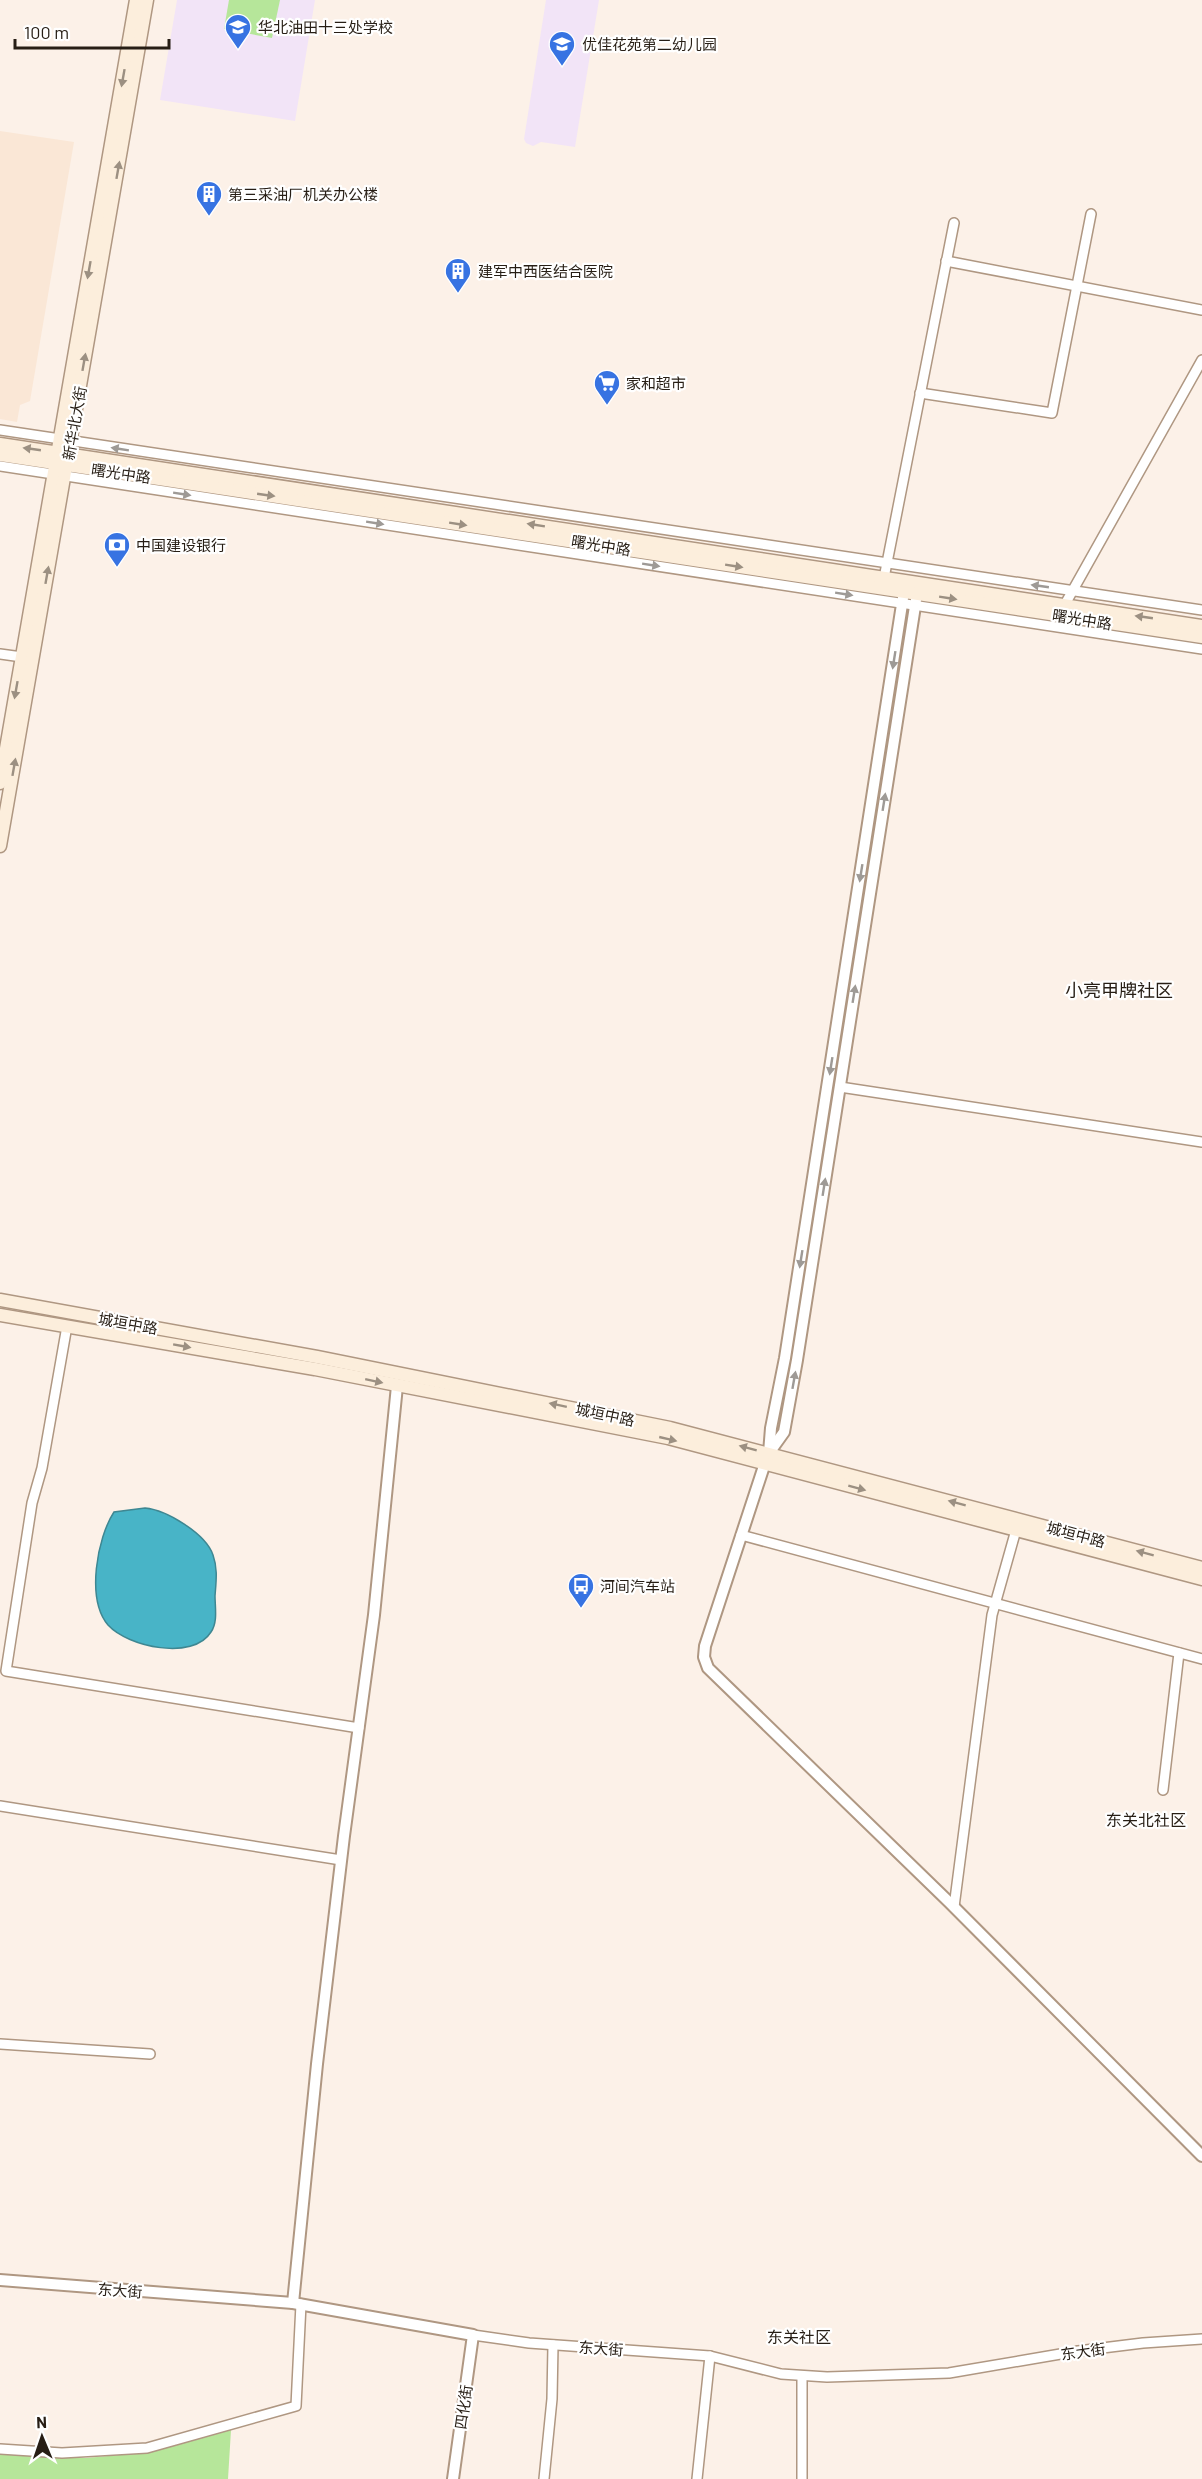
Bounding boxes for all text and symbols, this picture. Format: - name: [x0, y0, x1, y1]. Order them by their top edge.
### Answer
- scale bar: [15, 12, 170, 50]
- school or university icon: 华北油田十三处学校: [223, 12, 253, 50]
- place label: 华北油田十三处学校: [258, 18, 393, 36]
- text: 100 m: [24, 21, 69, 43]
- school or university icon: 优佳花苑第二幼儿园: [547, 29, 577, 67]
- place label: 优佳花苑第二幼儿园: [582, 35, 717, 53]
- one-way arrow: [118, 69, 127, 88]
- one-way arrow: [113, 161, 122, 180]
- building icon: 第三采油厂机关办公楼: [194, 179, 224, 217]
- place label: 第三采油厂机关办公楼: [228, 185, 378, 203]
- building icon: 建军中西医结合医院: [443, 256, 473, 294]
- one-way arrow: [84, 261, 93, 280]
- place label: 建军中西医结合医院: [478, 262, 613, 280]
- one-way arrow: [80, 353, 89, 372]
- supermarket icon: 家和超市: [592, 368, 622, 406]
- place label: 家和超市: [626, 374, 686, 392]
- street label: 新华北大街: [59, 384, 89, 462]
- one-way arrow: [111, 444, 130, 453]
- one-way arrow: [22, 445, 41, 454]
- street label: 曙光中路: [90, 460, 152, 486]
- one-way arrow: [173, 490, 192, 499]
- one-way arrow: [256, 490, 275, 499]
- one-way arrow: [366, 519, 385, 528]
- one-way arrow: [449, 519, 468, 528]
- one-way arrow: [527, 520, 546, 529]
- bank icon: 中国建设银行: [102, 530, 132, 568]
- street label: 曙光中路: [570, 531, 632, 559]
- place label: 中国建设银行: [136, 536, 226, 554]
- one-way arrow: [642, 561, 661, 570]
- one-way arrow: [725, 561, 744, 570]
- one-way arrow: [43, 566, 52, 585]
- one-way arrow: [1031, 581, 1050, 590]
- one-way arrow: [834, 590, 853, 599]
- one-way arrow: [938, 594, 957, 603]
- street label: 曙光中路: [1051, 605, 1113, 633]
- one-way arrow: [1135, 613, 1154, 622]
- one-way arrow: [889, 651, 898, 670]
- one-way arrow: [11, 681, 20, 700]
- one-way arrow: [9, 758, 18, 777]
- one-way arrow: [880, 792, 889, 811]
- one-way arrow: [856, 864, 865, 883]
- district label: 小亮甲牌社区: [1065, 979, 1173, 1001]
- one-way arrow: [850, 985, 859, 1004]
- one-way arrow: [826, 1057, 835, 1076]
- one-way arrow: [820, 1177, 829, 1196]
- one-way arrow: [796, 1249, 805, 1268]
- street label: 城垣中路: [97, 1309, 159, 1337]
- one-way arrow: [172, 1342, 191, 1351]
- one-way arrow: [790, 1370, 799, 1389]
- one-way arrow: [364, 1377, 383, 1386]
- street label: 城垣中路: [574, 1399, 636, 1429]
- one-way arrow: [548, 1400, 567, 1409]
- one-way arrow: [659, 1434, 677, 1444]
- one-way arrow: [739, 1442, 757, 1452]
- one-way arrow: [848, 1483, 866, 1493]
- one-way arrow: [948, 1497, 966, 1507]
- street label: 城垣中路: [1045, 1518, 1107, 1550]
- one-way arrow: [1136, 1547, 1155, 1557]
- bus stop icon: 河间汽车站: [566, 1571, 596, 1609]
- place label: 河间汽车站: [600, 1577, 675, 1595]
- district label: 东关北社区: [1106, 1810, 1186, 1829]
- street label: 东大街: [97, 2279, 143, 2301]
- district label: 东关社区: [767, 2327, 831, 2346]
- street label: 东大街: [578, 2337, 624, 2359]
- street label: 东大街: [1059, 2339, 1107, 2363]
- street label: 四化街: [451, 2383, 475, 2431]
- north arrow: [12, 2407, 72, 2467]
- text: N: [36, 2412, 47, 2431]

